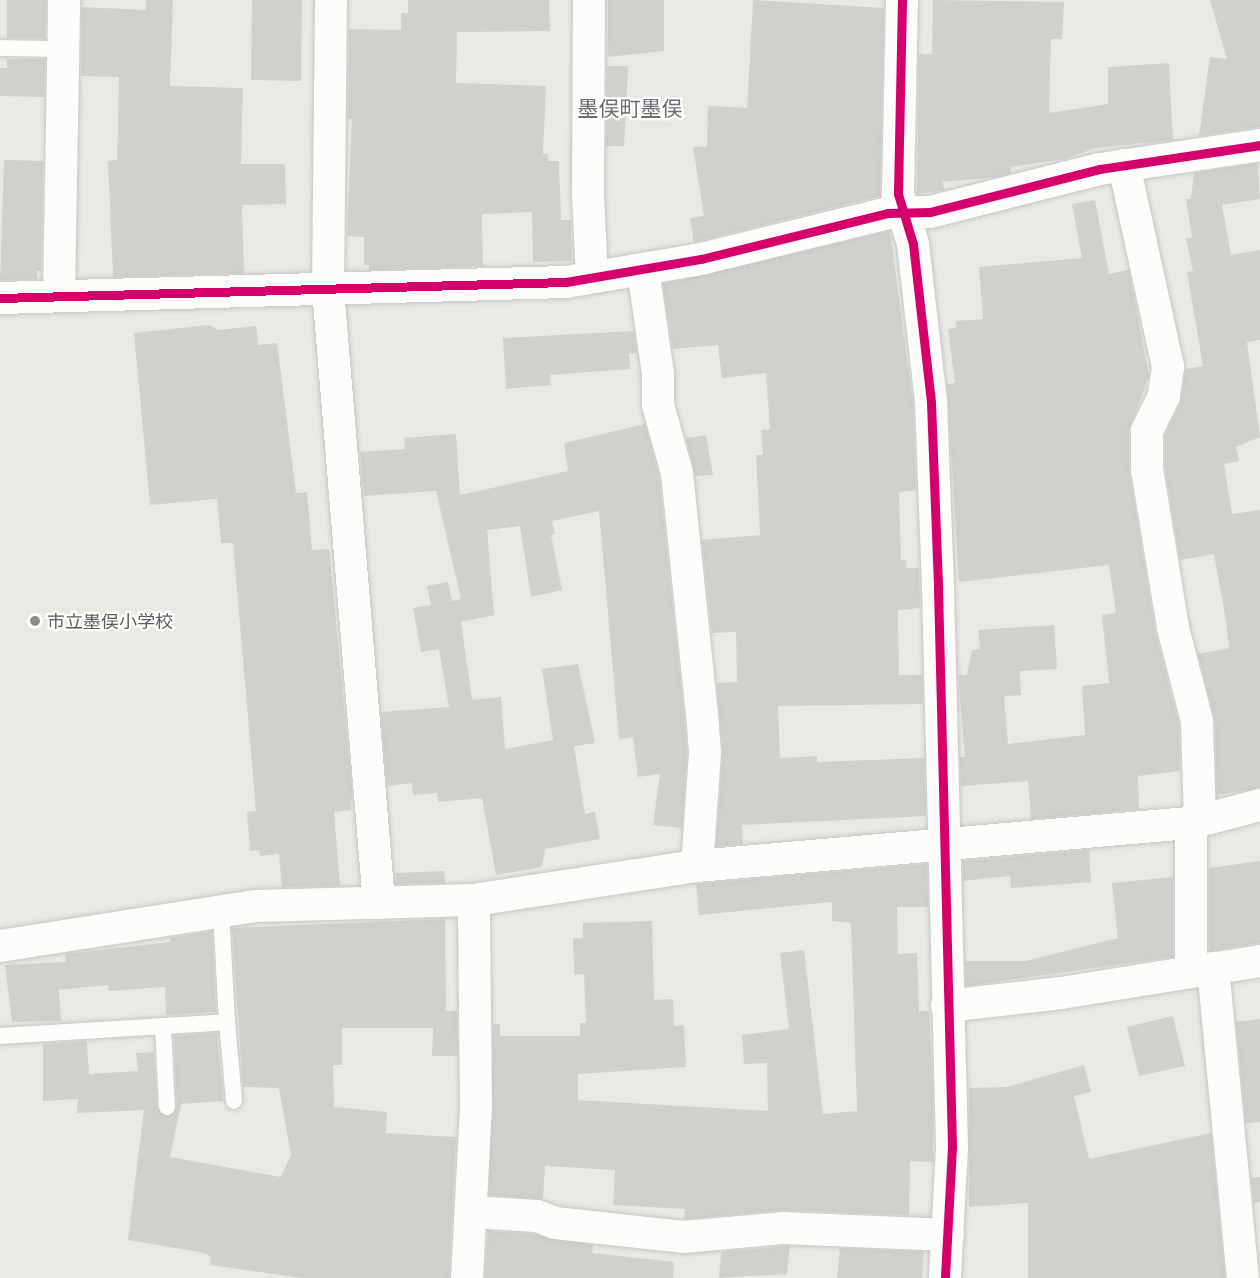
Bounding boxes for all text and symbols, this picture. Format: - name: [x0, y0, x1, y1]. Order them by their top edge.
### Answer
- district label: 墨俣町墨俣: [578, 95, 682, 121]
- place label: 市立墨俣小学校: [47, 610, 173, 632]
- marker: 市立墨俣小学校: [28, 614, 42, 628]

